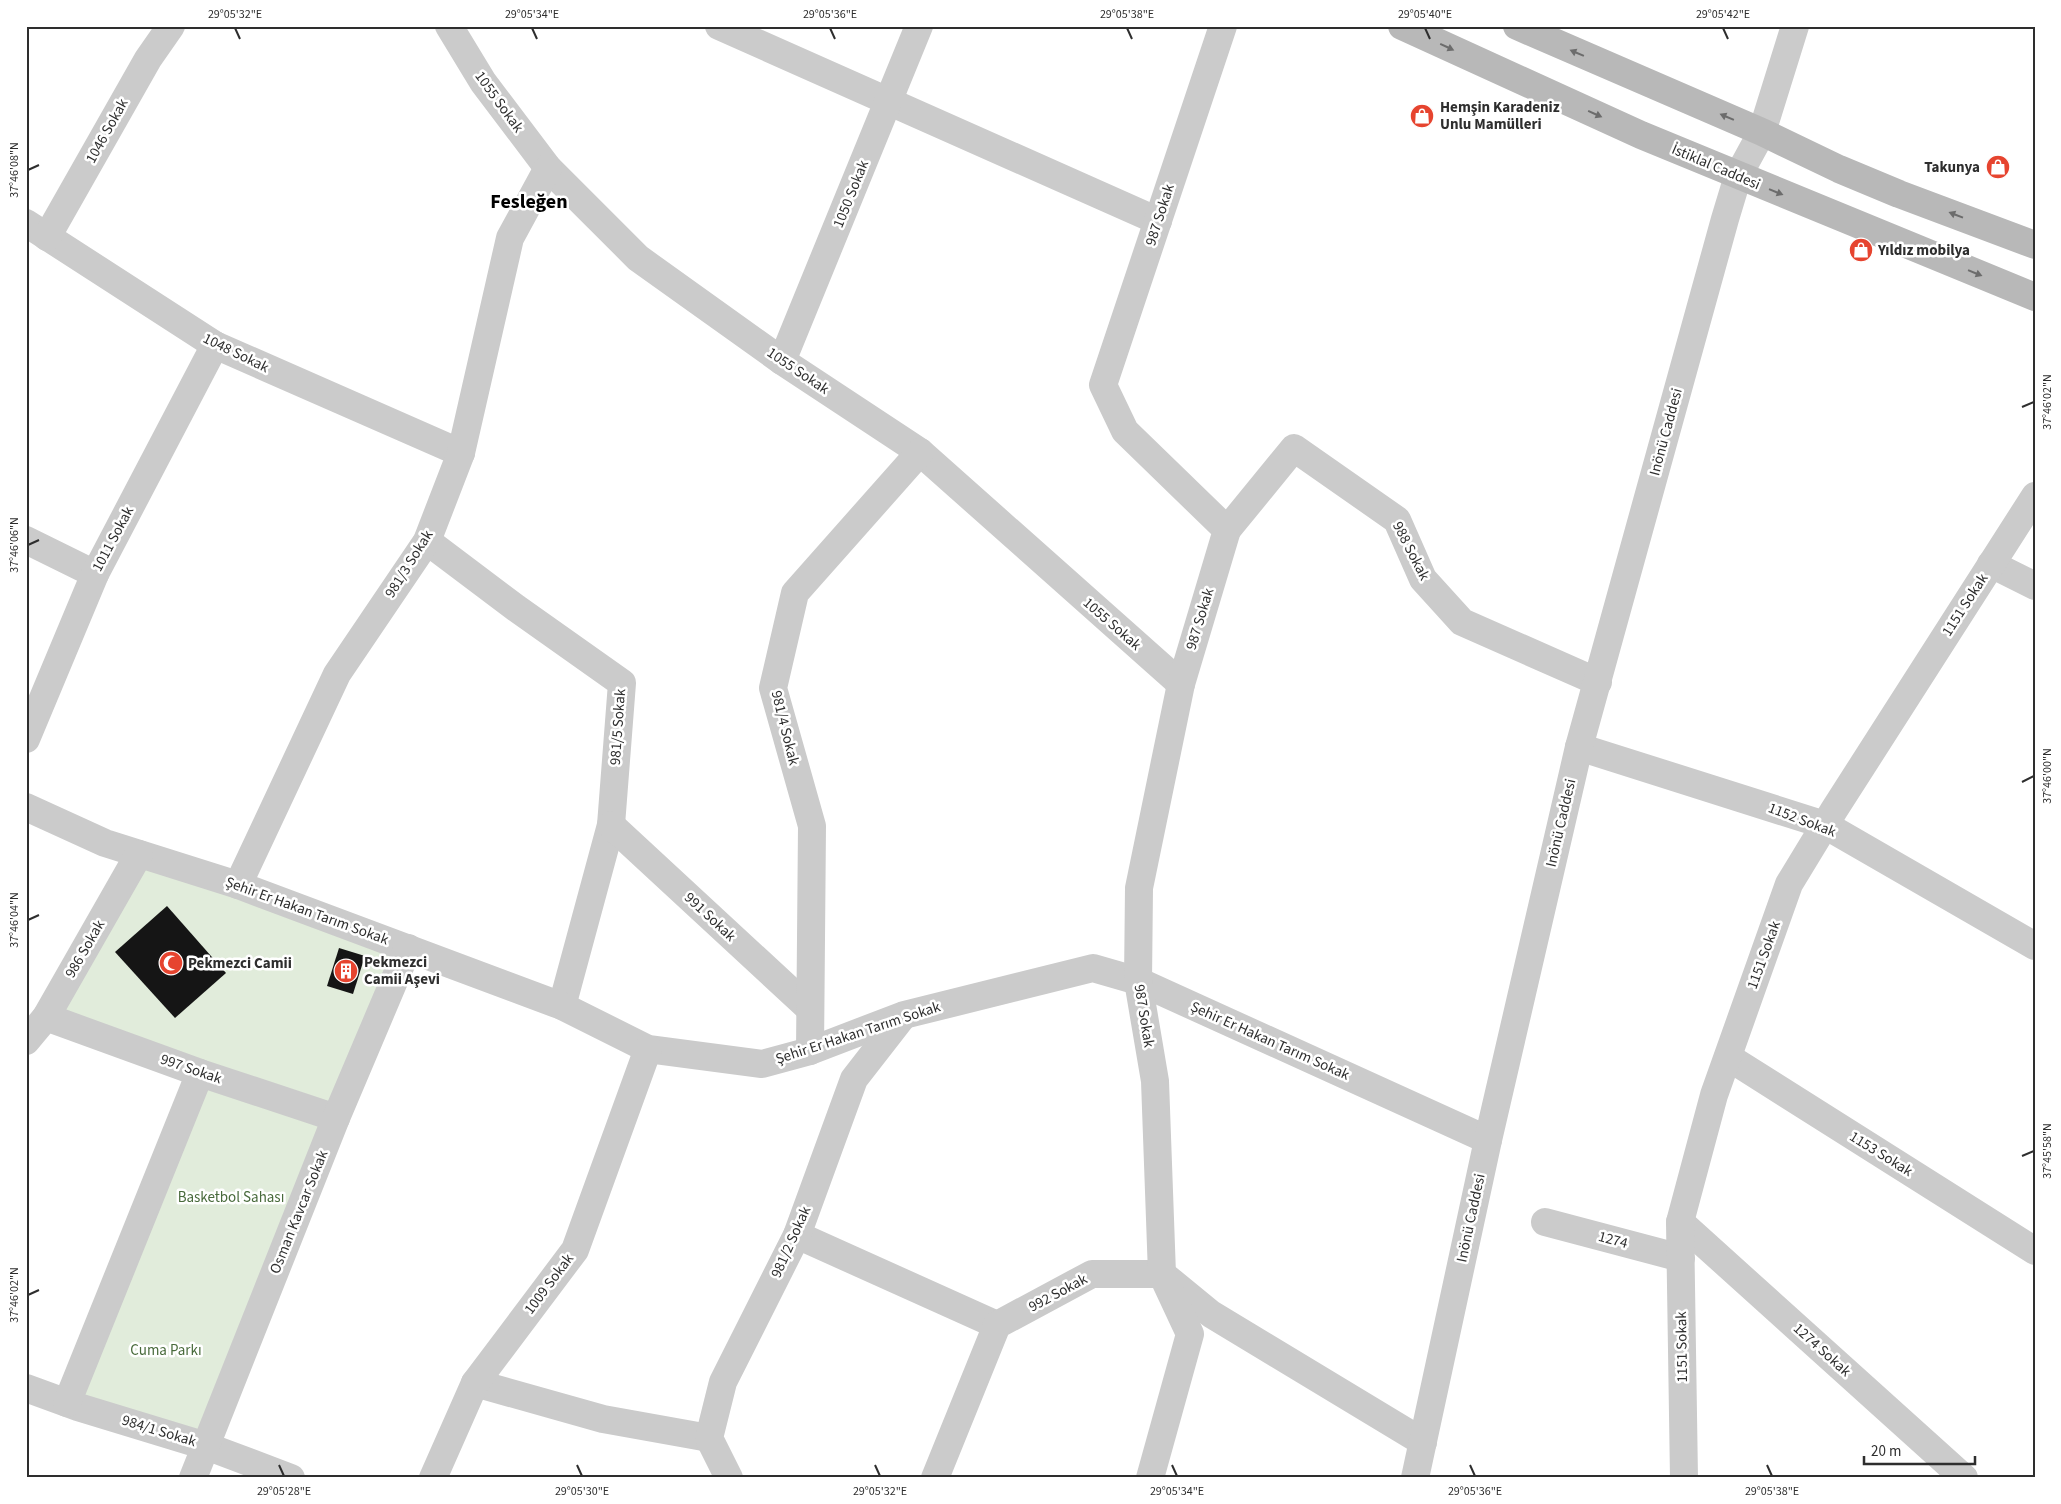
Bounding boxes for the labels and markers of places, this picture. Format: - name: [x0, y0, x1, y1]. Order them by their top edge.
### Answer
- place label: Hemşin Karadeniz Unlu Mamülleri: [1440, 97, 1560, 135]
- shop icon: Hemşin Karadeniz Unlu Mamülleri: [1409, 103, 1435, 129]
- shop icon: Takunya: [1985, 154, 2011, 180]
- place label: Takunya: [1924, 157, 1980, 178]
- shop icon: Yıldız mobilya: [1848, 237, 1874, 263]
- place label: Yıldız mobilya: [1877, 240, 1970, 261]
- mosque icon: Pekmezci Camii: [158, 950, 184, 976]
- place label: Pekmezci Camii Aşevi: [364, 952, 440, 990]
- place label: Pekmezci Camii: [188, 953, 292, 974]
- building icon: Pekmezci Camii Aşevi: [333, 958, 359, 984]

